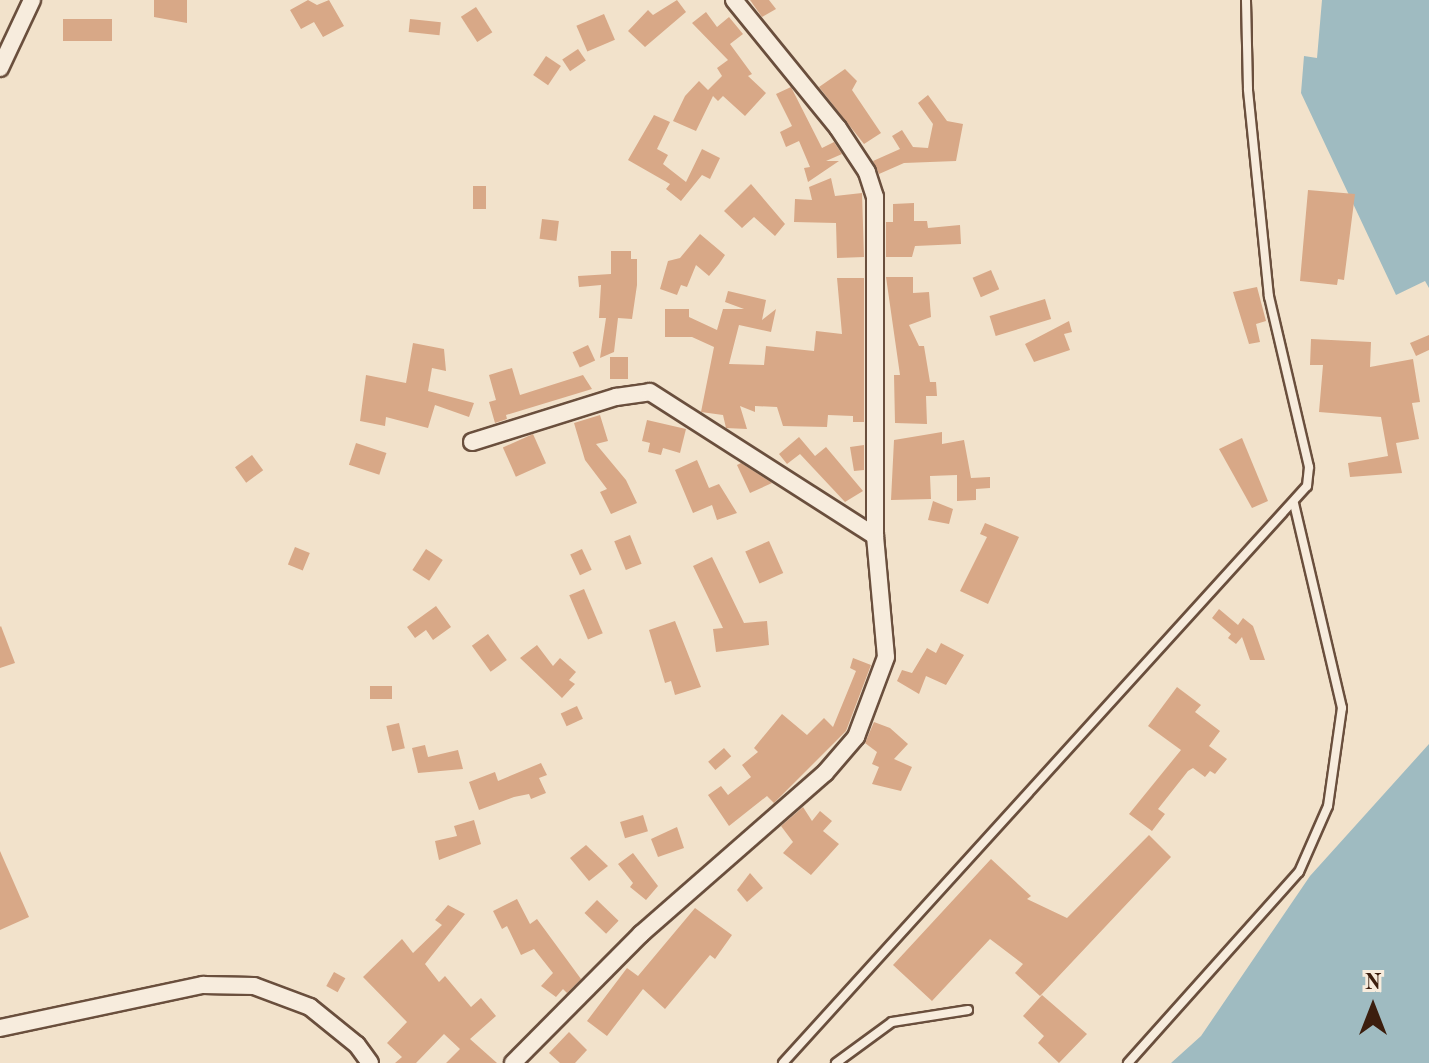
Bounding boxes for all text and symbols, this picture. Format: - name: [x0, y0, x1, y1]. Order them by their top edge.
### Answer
- north arrow: [1333, 967, 1413, 1047]
- text: N: [1365, 972, 1381, 994]

